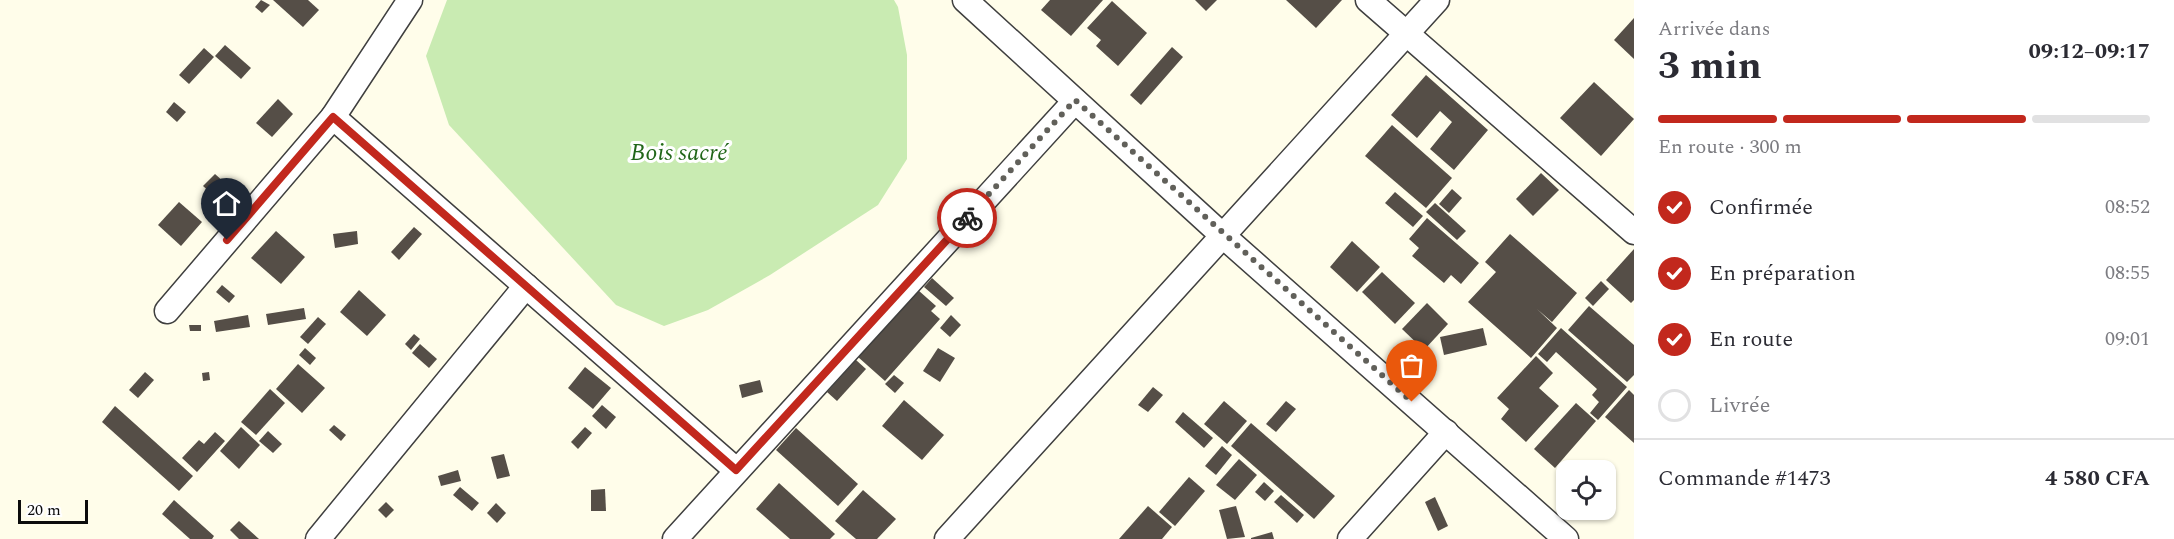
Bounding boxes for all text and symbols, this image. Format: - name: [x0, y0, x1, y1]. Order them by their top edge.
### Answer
- text: Arrivée dans: [1658, 14, 1770, 44]
- text: 09:12–09:17: [2028, 35, 2150, 68]
- text: 3 min: [1658, 37, 1762, 96]
- text: En route · 300 m: [1658, 132, 1802, 162]
- park label: Bois sacré: [630, 135, 730, 171]
- pin: [201, 178, 252, 240]
- icon: home: [210, 187, 243, 220]
- courier: [937, 188, 997, 248]
- icon: check: [1658, 191, 1691, 224]
- text: Confirmée: [1709, 191, 1813, 224]
- text: 08:52: [2105, 192, 2150, 222]
- icon: bike: [951, 202, 984, 235]
- icon: check: [1658, 257, 1691, 290]
- text: En préparation: [1709, 257, 1856, 290]
- text: 08:55: [2105, 258, 2150, 288]
- icon: check: [1658, 323, 1691, 356]
- text: En route: [1709, 323, 1793, 356]
- text: 09:01: [2105, 324, 2150, 354]
- pin: [1386, 340, 1437, 402]
- icon: bag: [1395, 349, 1428, 382]
- text: Livrée: [1709, 389, 1770, 422]
- map controls: [1556, 460, 1616, 520]
- button: locate: [1556, 460, 1616, 520]
- text: Commande #1473: [1658, 462, 1831, 495]
- text: 4 580 CFA: [2045, 462, 2150, 495]
- scale bar: [18, 497, 88, 524]
- text: 20 m: [27, 498, 61, 522]

